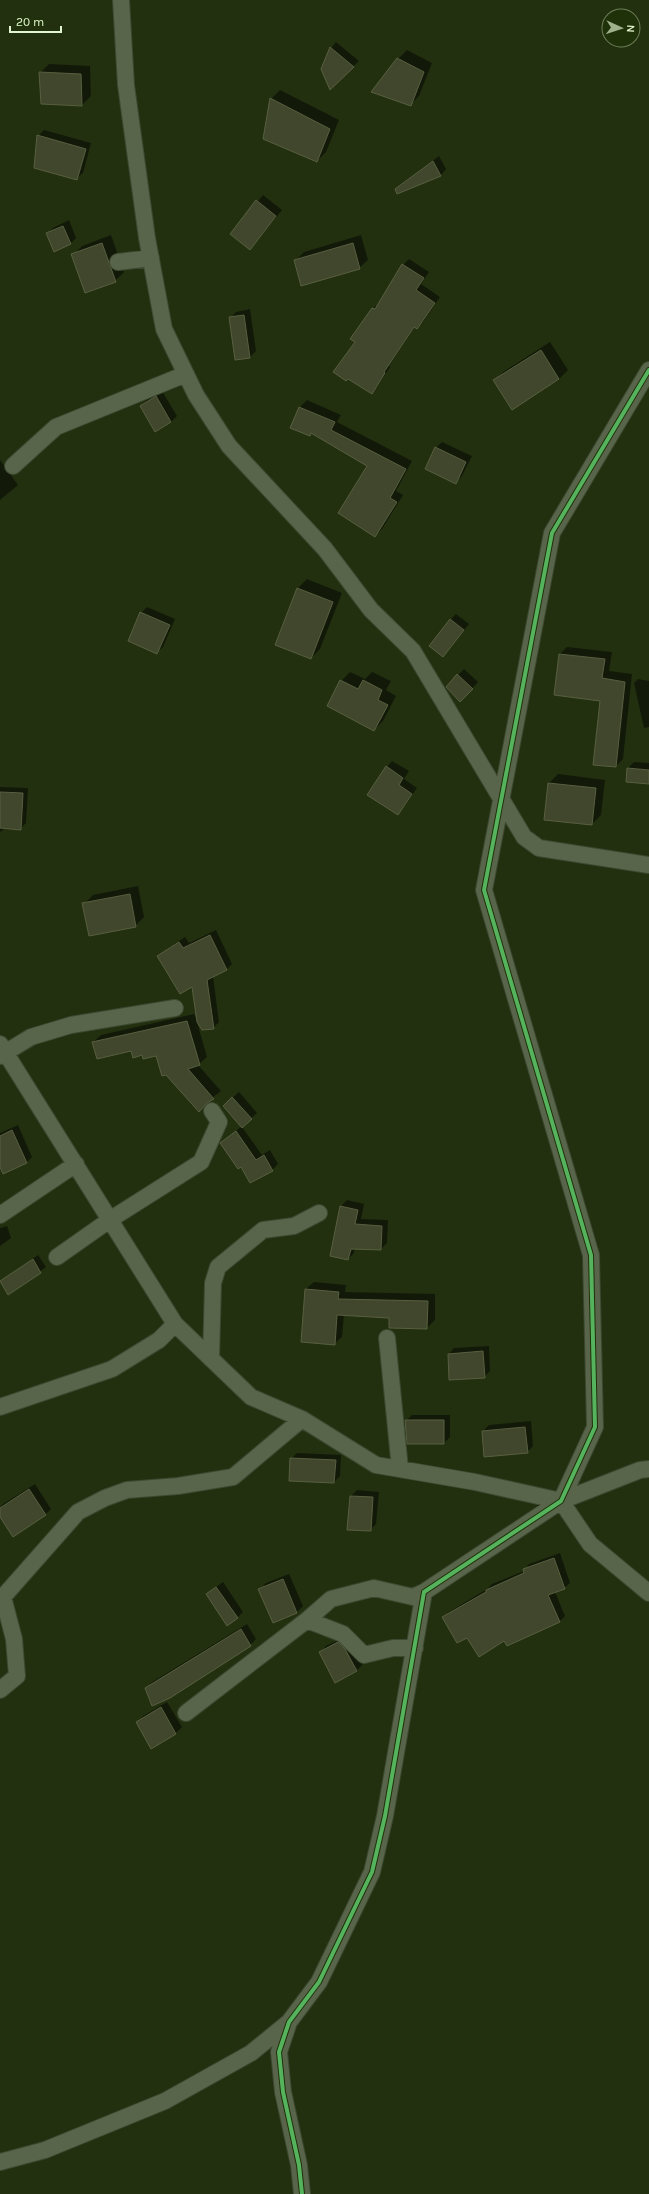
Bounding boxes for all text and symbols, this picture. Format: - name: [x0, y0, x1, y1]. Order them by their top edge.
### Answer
- scale bar: [10, 8, 61, 34]
- north arrow: [601, 8, 641, 48]
- text: 20 m: [16, 15, 44, 29]
- text: N: [624, 24, 637, 33]

